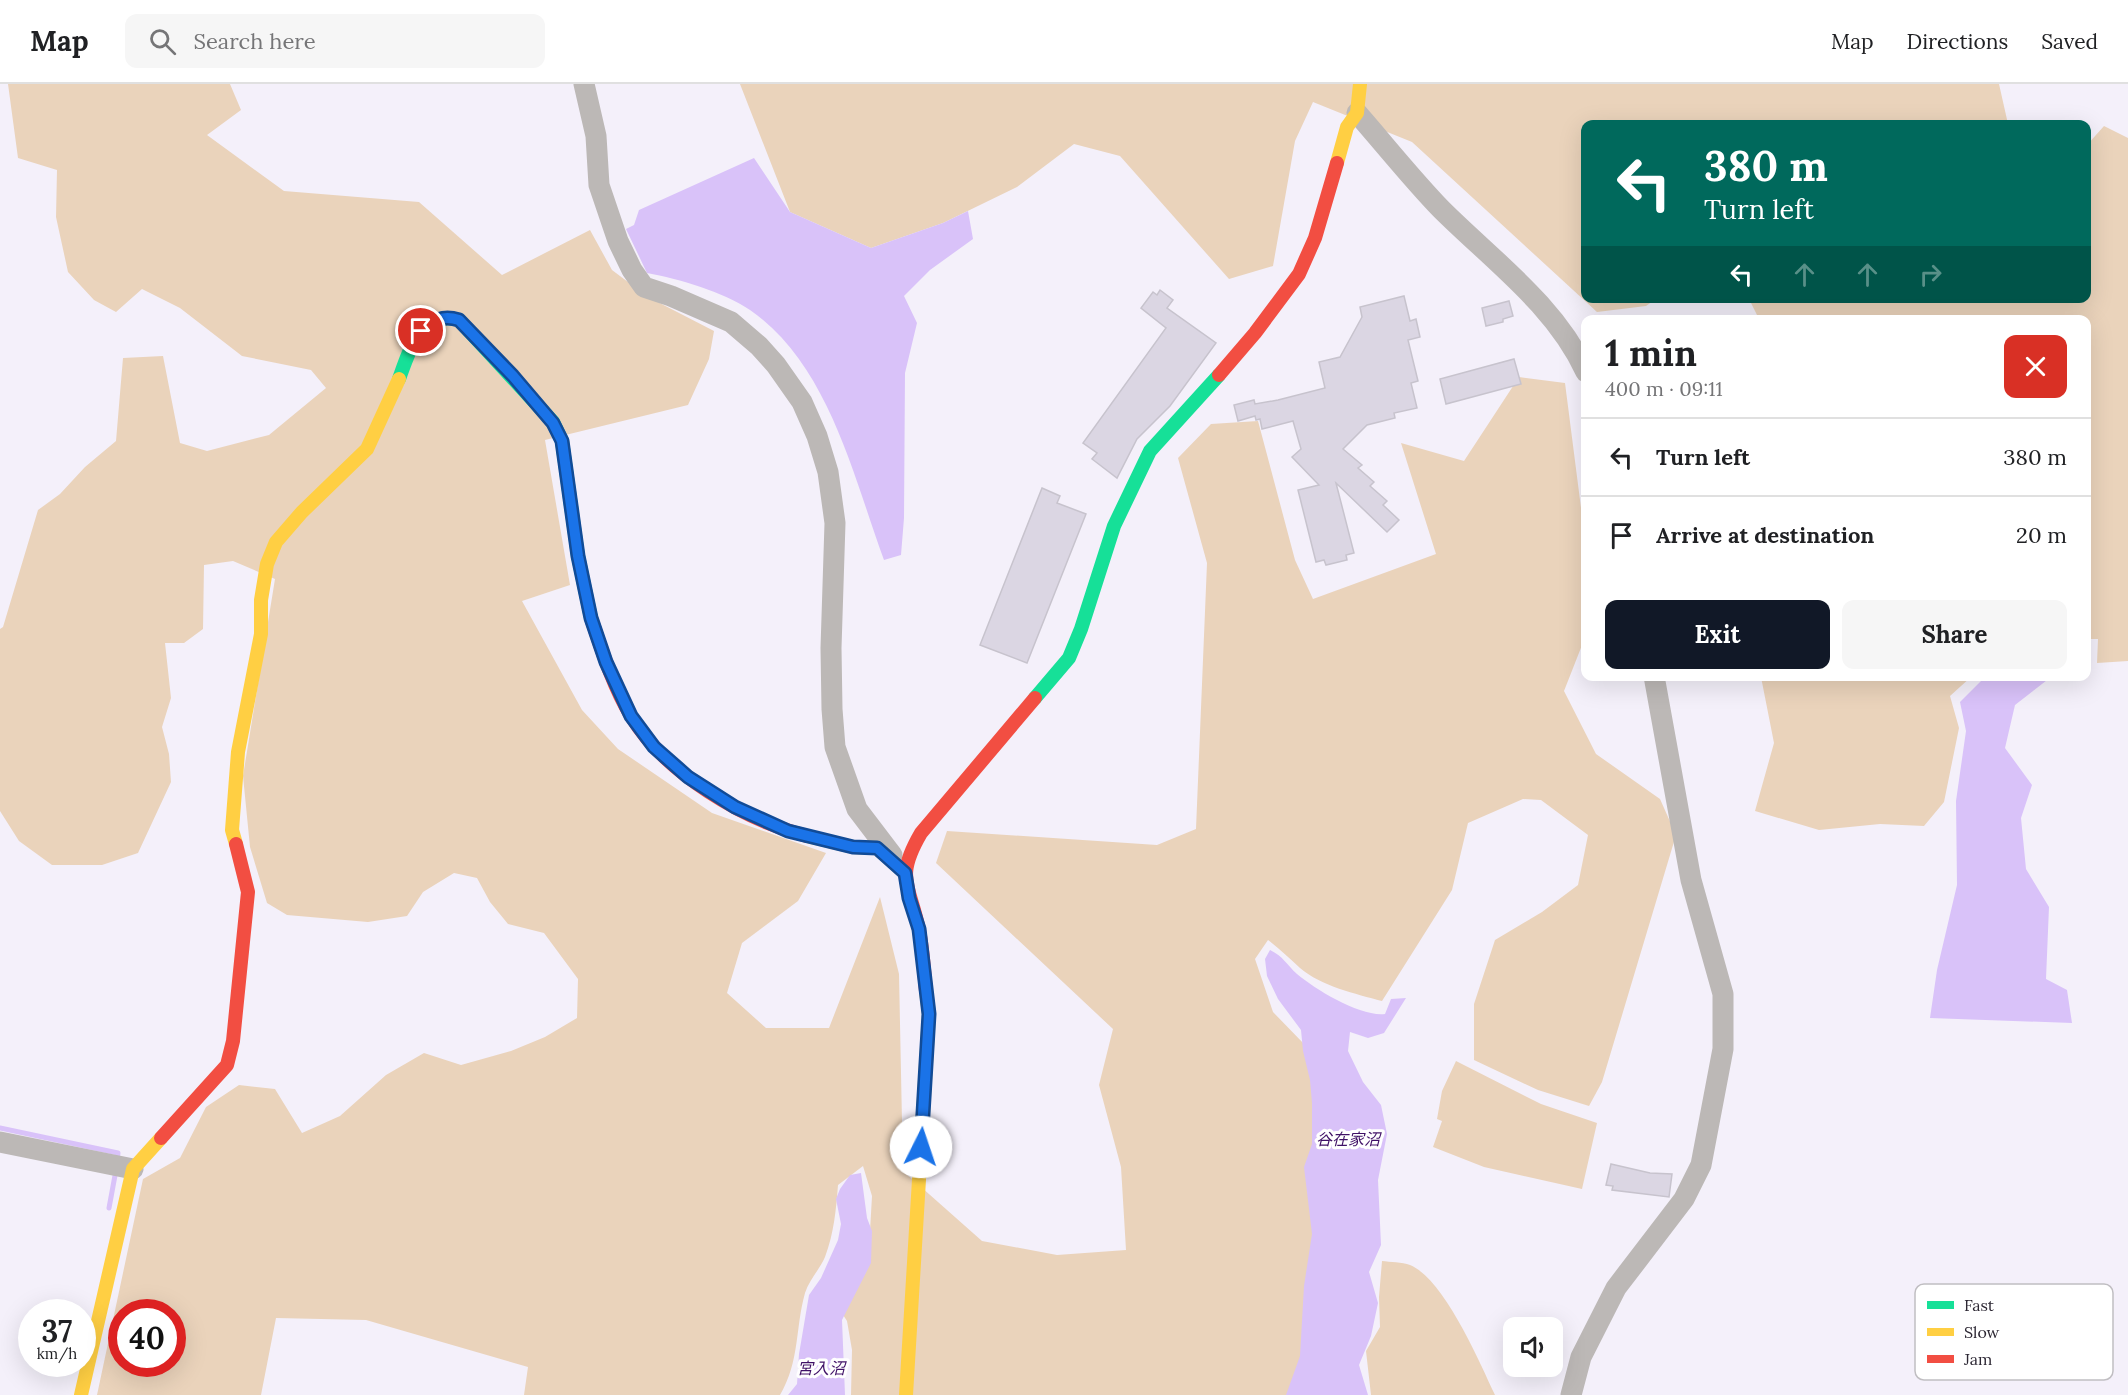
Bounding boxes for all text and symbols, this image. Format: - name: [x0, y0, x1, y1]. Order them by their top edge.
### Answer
- search box: [125, 14, 545, 68]
- text: Map: [30, 23, 89, 59]
- icon: search: [146, 25, 179, 58]
- text: Search here: [194, 27, 316, 55]
- text: Map: [1831, 28, 1874, 55]
- text: Directions: [1907, 28, 2008, 55]
- text: Saved: [2041, 28, 2098, 55]
- text: 380 m: [1704, 139, 1828, 193]
- icon: left: [1605, 144, 1683, 222]
- text: Turn left: [1704, 192, 1814, 226]
- icon: left: [1725, 258, 1758, 291]
- icon: ahead: [1788, 258, 1821, 291]
- icon: ahead: [1851, 258, 1884, 291]
- icon: right: [1914, 258, 1947, 291]
- pin: [395, 305, 446, 356]
- icon: arrive: [404, 314, 437, 347]
- text: 1 min: [1605, 330, 1697, 376]
- button: close: [2004, 335, 2067, 398]
- text: 400 m · 09:11: [1605, 376, 1723, 401]
- icon: left: [1605, 441, 1638, 474]
- text: Turn left: [1656, 443, 1750, 471]
- text: 380 m: [2003, 443, 2067, 471]
- icon: arrive: [1605, 519, 1638, 552]
- text: Arrive at destination: [1656, 521, 1874, 549]
- text: 20 m: [2016, 521, 2067, 549]
- button: Exit: [1605, 600, 1830, 669]
- button: Share: [1842, 600, 2067, 669]
- position arrow: [889, 1115, 953, 1179]
- water label: 谷在家沼: [1316, 1129, 1382, 1149]
- legend: [1915, 1284, 2113, 1380]
- text: Fast: [1964, 1295, 1995, 1315]
- speed limit sign: 40: [108, 1299, 186, 1377]
- text: 37: [42, 1312, 72, 1350]
- map controls: [1503, 1317, 1563, 1377]
- button: sound: [1503, 1317, 1563, 1377]
- text: Slow: [1964, 1322, 2000, 1342]
- text: km/h: [37, 1344, 77, 1363]
- text: Jam: [1963, 1349, 1992, 1369]
- water label: 宮入沼: [797, 1358, 847, 1378]

